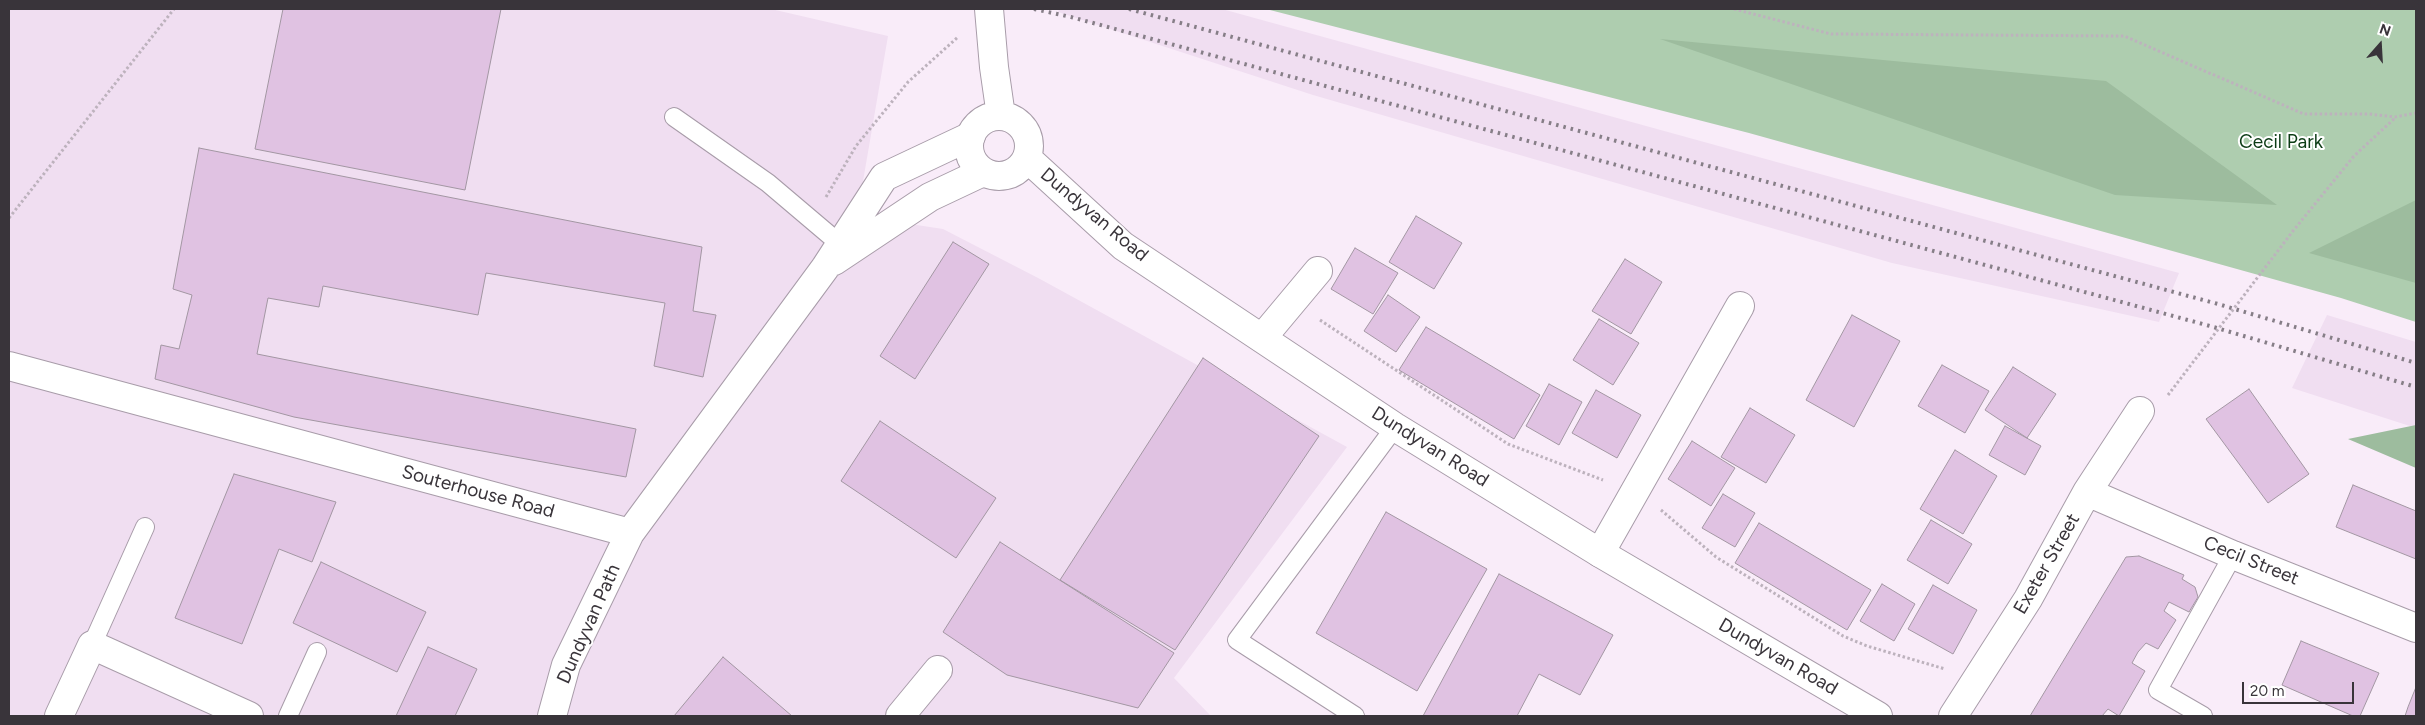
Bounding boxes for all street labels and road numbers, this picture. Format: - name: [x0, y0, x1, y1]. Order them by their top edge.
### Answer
- street label: Dundyvan Road: [1035, 163, 1153, 267]
- street label: Dundyvan Road: [1367, 402, 1493, 492]
- street label: Souterhouse Road: [399, 461, 557, 523]
- street label: Exeter Street: [2009, 510, 2085, 618]
- street label: Cecil Street: [2200, 532, 2302, 590]
- street label: Dundyvan Path: [552, 561, 626, 687]
- street label: Dundyvan Road: [1714, 614, 1842, 700]

